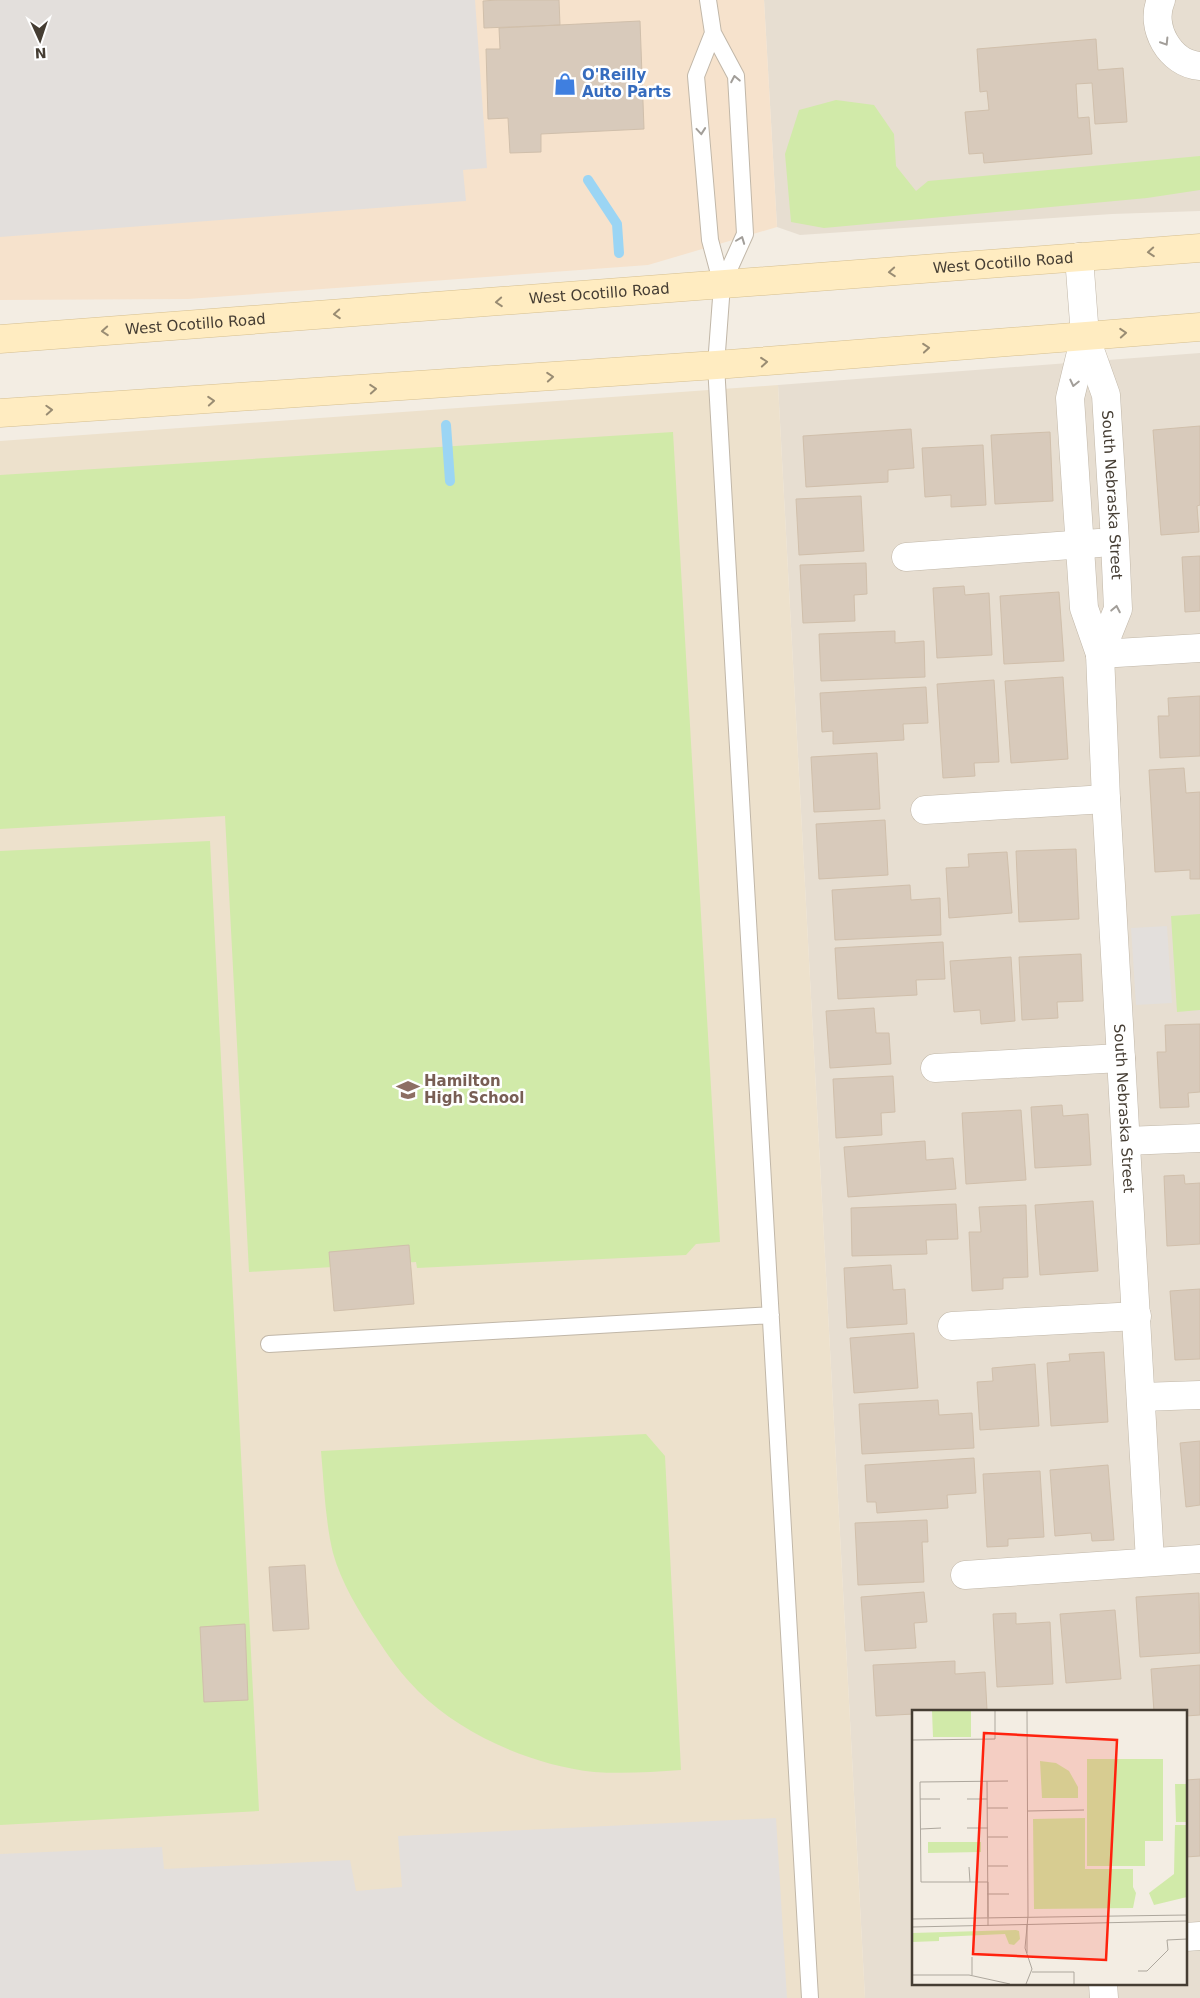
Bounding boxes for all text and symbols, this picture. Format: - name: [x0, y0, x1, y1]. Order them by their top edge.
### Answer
- north arrow: [15, 15, 65, 65]
- one-way arrow: [1158, 37, 1168, 46]
- text: N: [34, 45, 47, 61]
- place label: O'Reilly Auto Parts: [582, 66, 671, 101]
- shop icon: O'Reilly Auto Parts: [552, 71, 578, 97]
- one-way arrow: [731, 75, 741, 84]
- one-way arrow: [695, 127, 706, 135]
- one-way arrow: [735, 236, 746, 245]
- one-way arrow: [1147, 246, 1155, 257]
- street label: West Ocotillo Road: [932, 249, 1074, 277]
- one-way arrow: [887, 266, 895, 277]
- street label: West Ocotillo Road: [528, 279, 670, 308]
- one-way arrow: [495, 296, 503, 307]
- one-way arrow: [333, 308, 341, 319]
- street label: West Ocotillo Road: [124, 310, 266, 338]
- one-way arrow: [101, 325, 109, 336]
- one-way arrow: [1120, 327, 1128, 338]
- one-way arrow: [923, 343, 931, 354]
- one-way arrow: [761, 356, 769, 367]
- one-way arrow: [546, 372, 554, 383]
- one-way arrow: [1069, 379, 1080, 388]
- one-way arrow: [369, 384, 377, 395]
- one-way arrow: [207, 395, 215, 406]
- one-way arrow: [45, 405, 53, 416]
- street label: South Nebraska Street: [1098, 410, 1126, 580]
- one-way arrow: [1111, 604, 1121, 613]
- street label: South Nebraska Street: [1110, 1023, 1138, 1194]
- place label: Hamilton High School: [424, 1072, 524, 1107]
- school or university icon: Hamilton High School: [395, 1077, 421, 1103]
- inset map: [912, 1710, 1188, 1986]

